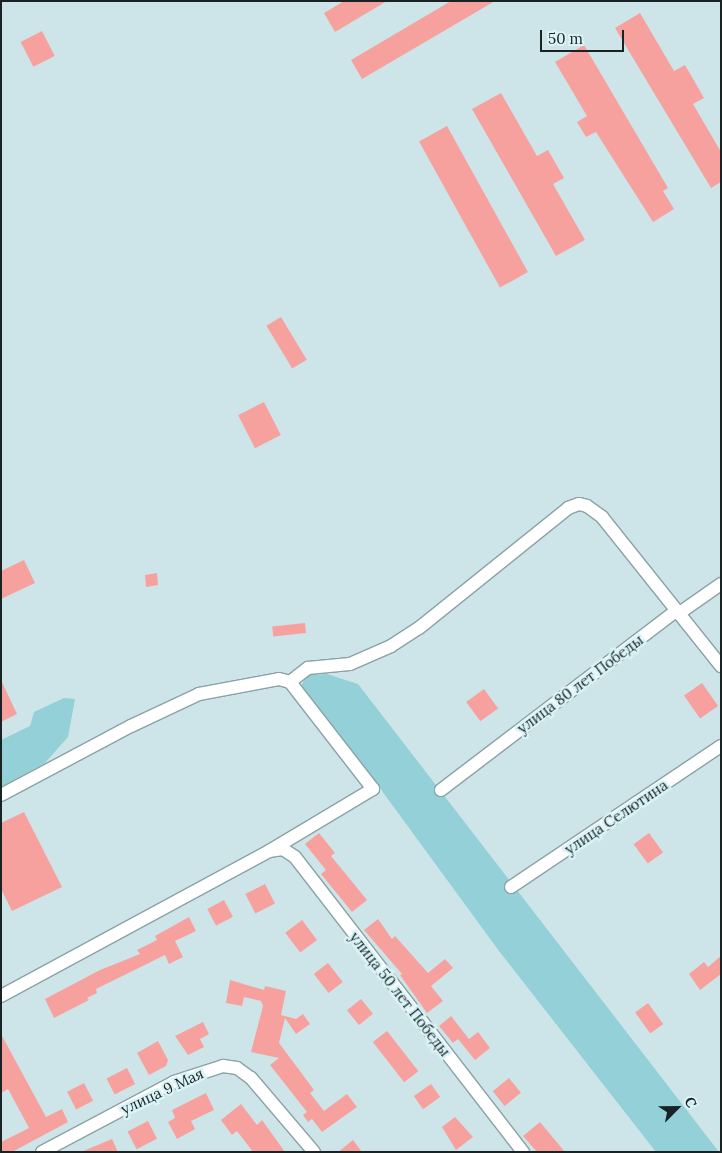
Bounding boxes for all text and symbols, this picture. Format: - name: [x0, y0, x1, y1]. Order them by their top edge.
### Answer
- scale bar: [542, 20, 626, 52]
- text: 50 m: [548, 29, 583, 48]
- street label: улица 80 лет Победы: [513, 631, 647, 737]
- street label: улица Селютина: [561, 776, 671, 858]
- street label: улица 50 лет Победы: [346, 928, 454, 1060]
- street label: улица 9 Мая: [118, 1064, 206, 1118]
- north arrow: [652, 1083, 702, 1133]
- text: С: [681, 1094, 701, 1110]

